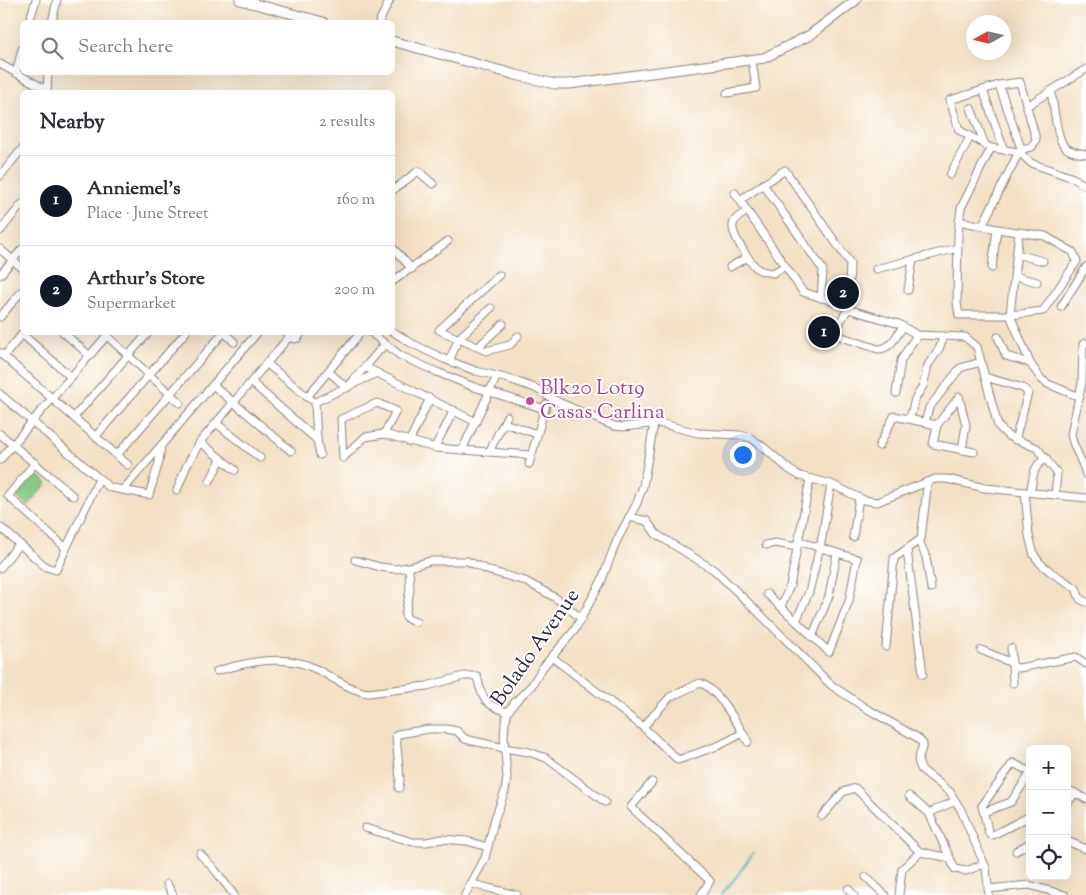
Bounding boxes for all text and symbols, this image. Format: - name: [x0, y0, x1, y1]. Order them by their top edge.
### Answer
- north arrow: [966, 15, 1011, 60]
- search box: [20, 20, 395, 75]
- icon: search: [38, 34, 66, 62]
- text: Search here: [78, 34, 173, 61]
- text: Nearby: [40, 108, 105, 138]
- text: 2 results: [319, 111, 375, 134]
- text: Anniemel's: [87, 176, 180, 203]
- text: 1: [53, 189, 59, 212]
- text: 160 m: [337, 189, 375, 212]
- text: Place · June Street: [87, 203, 209, 226]
- text: Arthur's Store: [87, 266, 205, 293]
- pin: 2: [827, 274, 859, 312]
- text: 2: [52, 279, 60, 302]
- text: 200 m: [334, 279, 375, 302]
- text: Supermarket: [87, 293, 176, 316]
- pin: 1: [808, 313, 840, 351]
- place label: Blk20 Lot19 Casas Carlina: [540, 374, 665, 428]
- marker: Blk20 Lot19 Casas Carlina: [524, 395, 536, 407]
- your location: [730, 442, 756, 468]
- street label: Bolado Avenue: [484, 583, 588, 713]
- map controls: [1026, 745, 1071, 880]
- button: +: [1026, 745, 1071, 790]
- button: −: [1026, 790, 1071, 835]
- button: locate: [1026, 835, 1071, 880]

